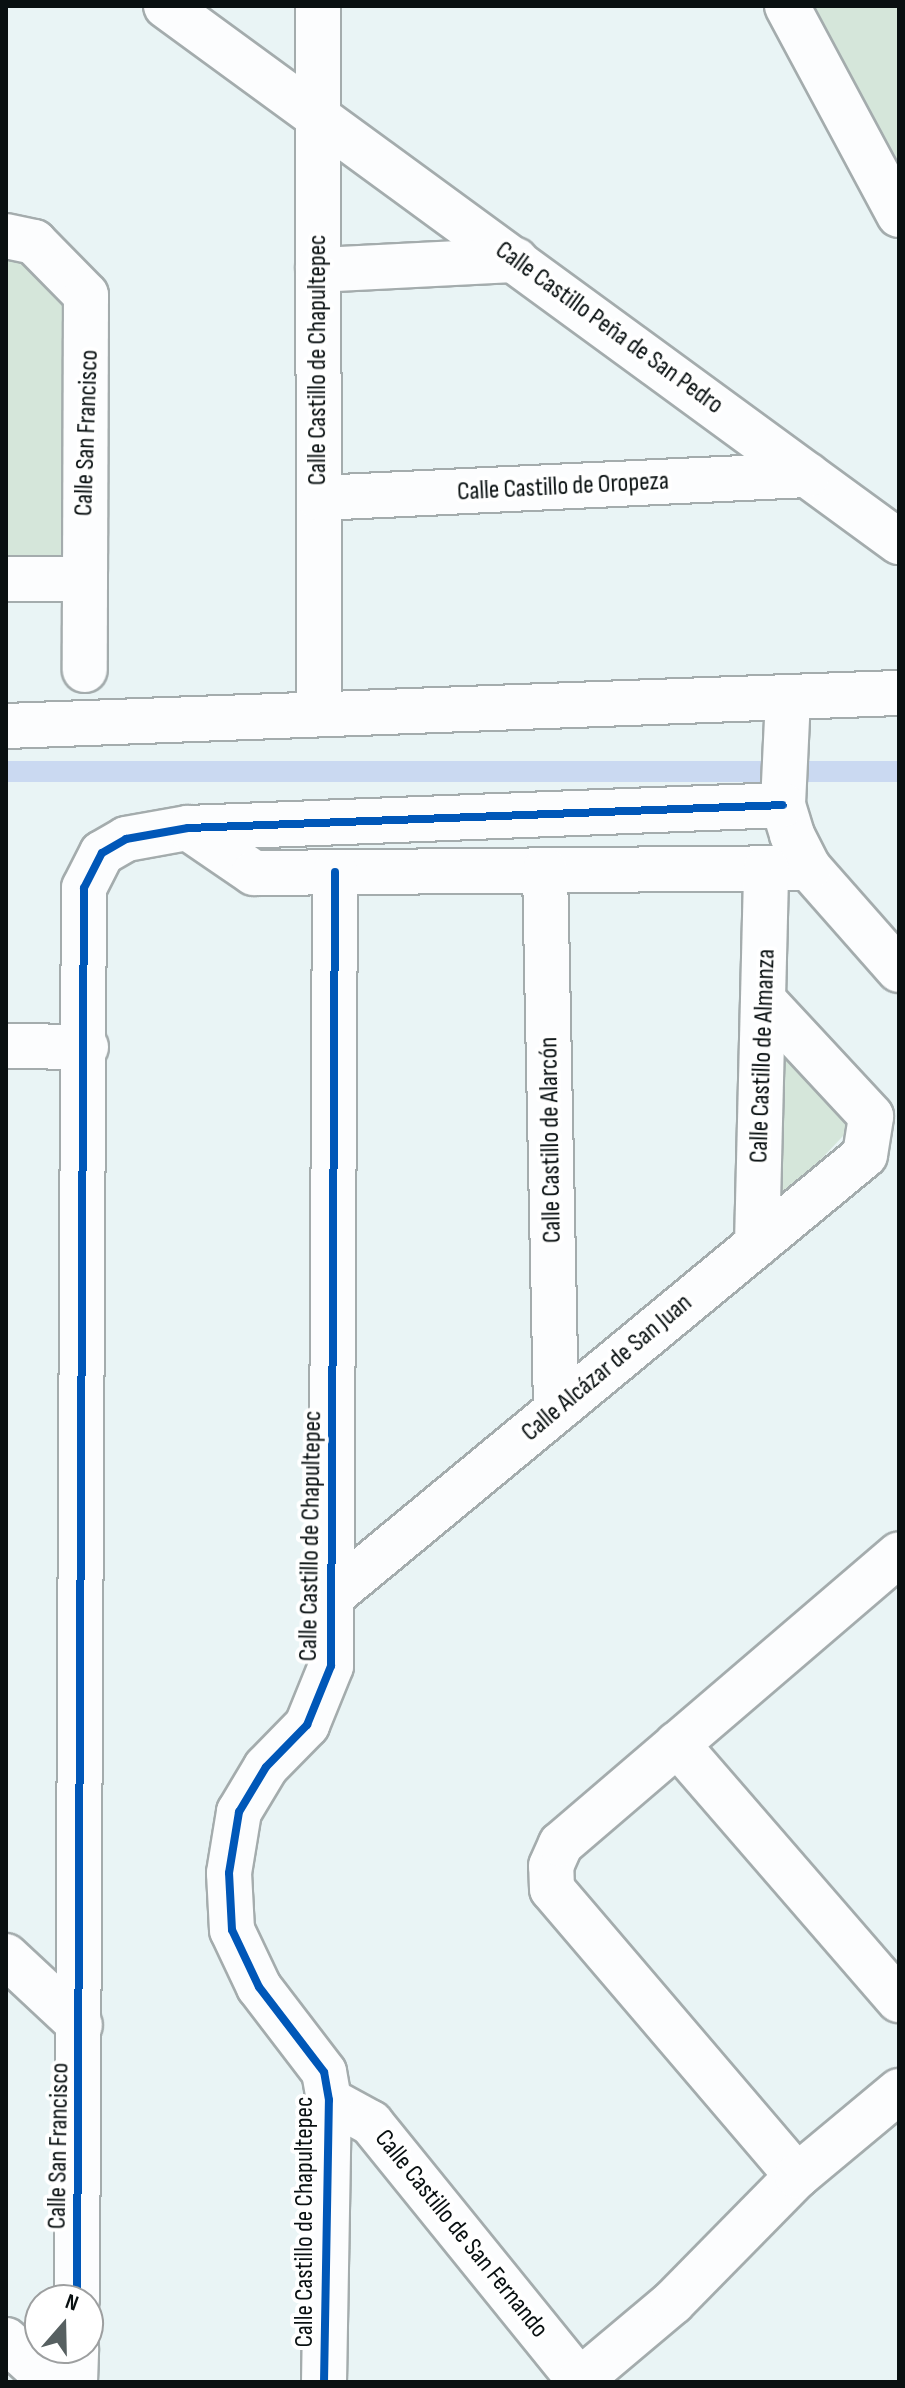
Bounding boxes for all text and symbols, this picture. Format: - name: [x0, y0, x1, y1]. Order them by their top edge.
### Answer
- street label: Calle Castillo de Chapultepec: [302, 235, 334, 485]
- street label: Calle Castillo Peña de San Pedro: [489, 235, 729, 421]
- street label: Calle San Francisco: [69, 349, 105, 517]
- street label: Calle Castillo de Oropeza: [456, 466, 670, 508]
- street label: Calle Castillo de Almanza: [744, 948, 782, 1164]
- street label: Calle Castillo de Alarcón: [534, 1037, 568, 1243]
- street label: Calle Alcázar de San Juan: [515, 1288, 699, 1448]
- street label: Calle Castillo de Chapultepec: [293, 1410, 329, 1662]
- street label: Calle San Francisco: [42, 2062, 76, 2230]
- street label: Calle Castillo de Chapultepec: [289, 2097, 321, 2347]
- street label: Calle Castillo de San Fernando: [368, 2124, 554, 2344]
- north arrow: [24, 2284, 104, 2364]
- text: N: [62, 2288, 82, 2318]

